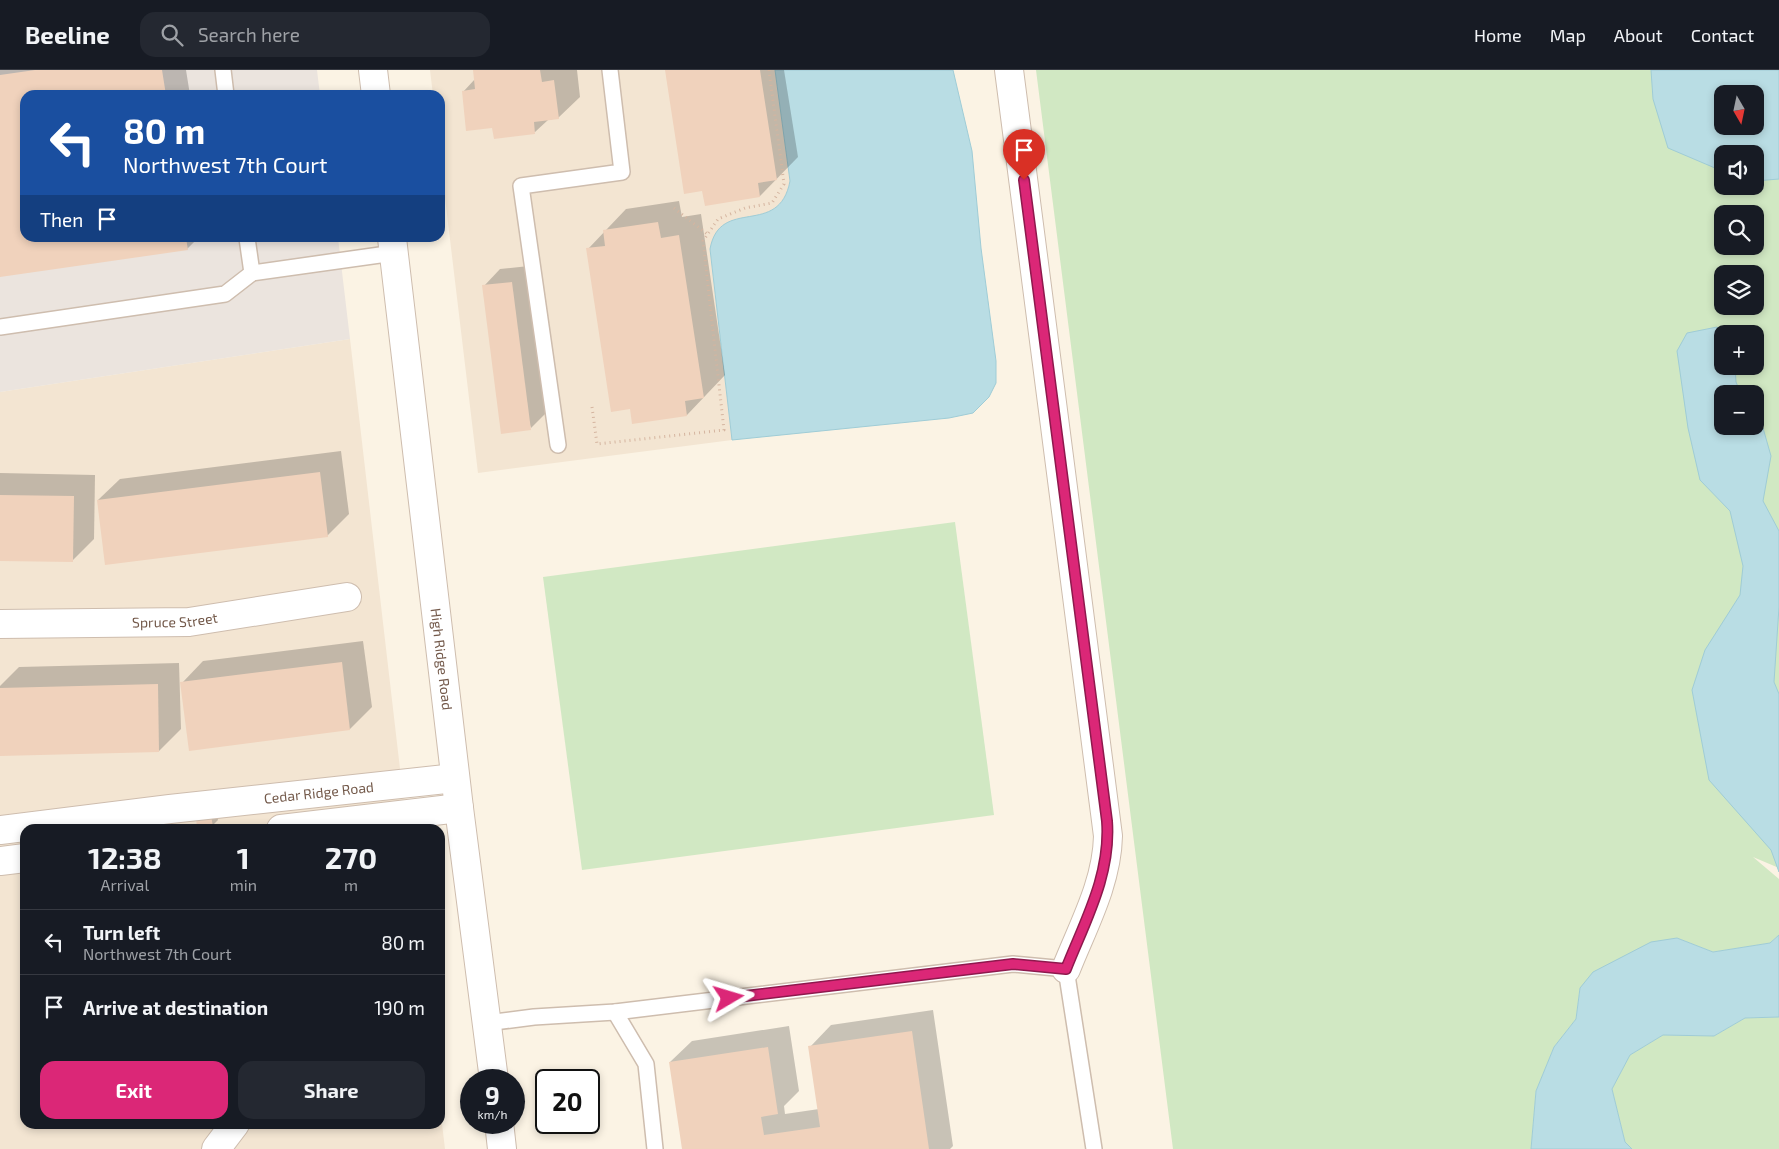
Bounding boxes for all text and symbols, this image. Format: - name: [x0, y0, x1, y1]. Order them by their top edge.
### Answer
- search box: [140, 12, 490, 57]
- text: Beeline: [25, 20, 110, 49]
- icon: search: [158, 21, 186, 49]
- text: Search here: [198, 23, 300, 46]
- text: Home: [1474, 24, 1522, 46]
- text: Map: [1550, 24, 1586, 46]
- text: About: [1614, 24, 1663, 46]
- text: Contact: [1691, 24, 1754, 46]
- north arrow: [1714, 85, 1764, 135]
- map controls: [1714, 85, 1764, 435]
- text: 80 m: [123, 109, 205, 151]
- icon: left: [40, 110, 105, 175]
- pin: [1003, 129, 1045, 180]
- icon: arrive: [1010, 136, 1038, 164]
- button: sound: [1714, 145, 1764, 195]
- text: Northwest 7th Court: [123, 151, 327, 177]
- icon: arrive: [93, 205, 121, 233]
- button: search: [1714, 205, 1764, 255]
- text: Then: [40, 208, 83, 231]
- button: layers: [1714, 265, 1764, 315]
- button: +: [1714, 325, 1764, 375]
- button: −: [1714, 385, 1764, 435]
- street label: High Ridge Road: [428, 607, 456, 711]
- street label: Spruce Street: [132, 609, 219, 631]
- street label: Cedar Ridge Road: [263, 778, 375, 807]
- text: 12:38: [88, 839, 162, 875]
- text: 1: [237, 839, 250, 875]
- text: 270: [325, 839, 377, 875]
- text: Arrival: [100, 875, 149, 894]
- text: min: [230, 875, 257, 894]
- text: m: [344, 875, 358, 894]
- text: Turn left: [83, 921, 160, 944]
- icon: left: [40, 928, 68, 956]
- text: 80 m: [381, 931, 425, 954]
- text: Northwest 7th Court: [83, 944, 232, 963]
- position arrow: [702, 971, 754, 1023]
- icon: arrive: [40, 993, 68, 1021]
- text: Arrive at destination: [83, 996, 268, 1019]
- text: 190 m: [374, 996, 425, 1019]
- button: Exit: [40, 1061, 228, 1119]
- button: Share: [238, 1061, 425, 1119]
- speed limit sign: 20: [535, 1069, 600, 1134]
- text: 9: [485, 1080, 500, 1110]
- text: km/h: [478, 1107, 507, 1121]

